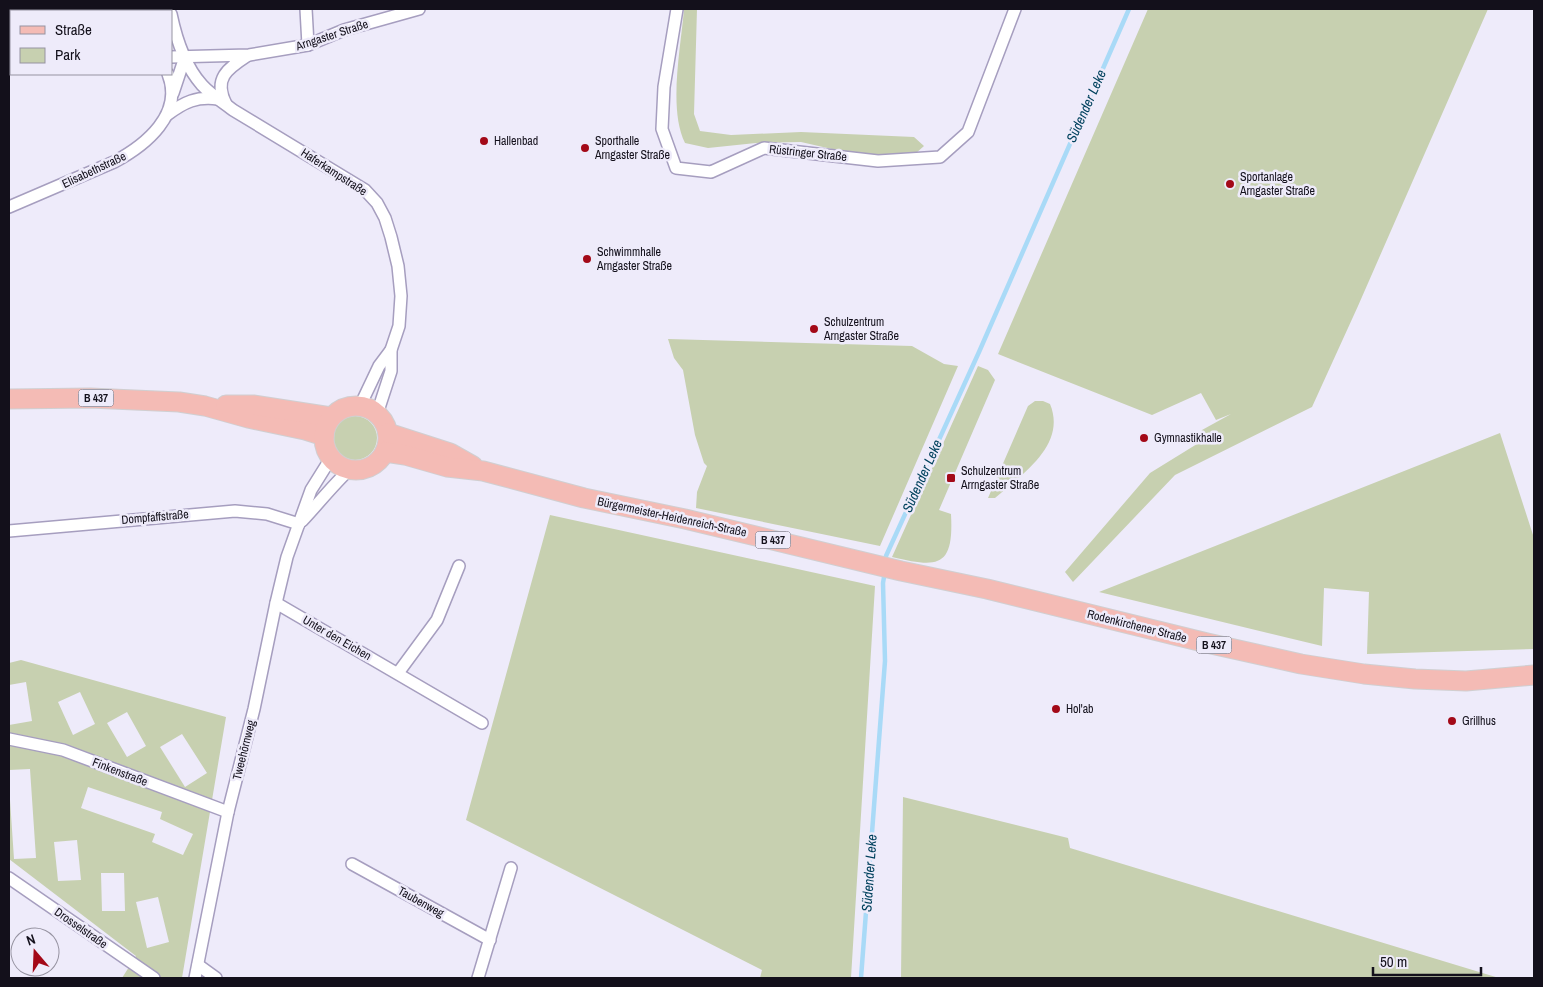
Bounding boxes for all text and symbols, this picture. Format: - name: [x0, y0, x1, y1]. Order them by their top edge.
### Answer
- legend: [10, 10, 172, 75]
- street label: Arngaster Straße: [293, 16, 370, 54]
- text: Straße: [55, 19, 92, 40]
- text: Park: [55, 44, 81, 65]
- water label: Südender Leke: [1062, 67, 1110, 145]
- place label: Hallenbad: [494, 133, 538, 149]
- place label: Sporthalle Arngaster Straße: [594, 133, 670, 163]
- marker: Hallenbad: [478, 135, 490, 147]
- street label: Rüstringer Straße: [768, 141, 848, 165]
- marker: Sporthalle Arngaster Straße: [579, 142, 591, 154]
- street label: Haferkampstraße: [298, 145, 370, 199]
- street label: Elisabethstraße: [59, 148, 129, 192]
- place label: Sportanlage Arngaster Straße: [1239, 169, 1315, 199]
- marker: Sportanlage Arngaster Straße: [1224, 178, 1236, 190]
- place label: Schwimmhalle Arngaster Straße: [596, 244, 672, 274]
- marker: Schwimmhalle Arngaster Straße: [581, 253, 593, 265]
- place label: Schulzentrum Arngaster Straße: [823, 314, 899, 344]
- marker: Schulzentrum Arngaster Straße: [808, 323, 820, 335]
- road number: B 437: [78, 389, 114, 406]
- place label: Gymnastikhalle: [1154, 430, 1222, 446]
- marker: Gymnastikhalle: [1138, 432, 1150, 444]
- water label: Südender Leke: [898, 437, 946, 515]
- place label: Schulzentrum Arrngaster Straße: [960, 463, 1039, 493]
- marker: Schulzentrum Arrngaster Straße: [945, 472, 957, 484]
- street label: Bürgermeister-Heidenreich-Straße: [596, 493, 748, 541]
- street label: Dompfaffstraße: [121, 506, 189, 528]
- road number: B 437: [756, 532, 790, 548]
- street label: Rodenkirchener Straße: [1085, 606, 1189, 646]
- street label: Unter den Eichen: [300, 612, 374, 664]
- road number: B 437: [1196, 636, 1232, 654]
- place label: Hol'ab: [1066, 701, 1094, 717]
- marker: Hol'ab: [1050, 703, 1062, 715]
- place label: Grillhus: [1462, 713, 1496, 729]
- marker: Grillhus: [1446, 715, 1458, 727]
- street label: Tweehörnweg: [229, 718, 259, 782]
- street label: Finkenstraße: [90, 754, 150, 790]
- water label: Südender Leke: [857, 834, 881, 912]
- street label: Taubenweg: [395, 883, 447, 921]
- street label: Drosselstraße: [51, 904, 111, 952]
- north arrow: [10, 927, 60, 977]
- text: N: [24, 930, 38, 950]
- scale bar: [1373, 944, 1480, 976]
- text: 50 m: [1380, 951, 1407, 972]

